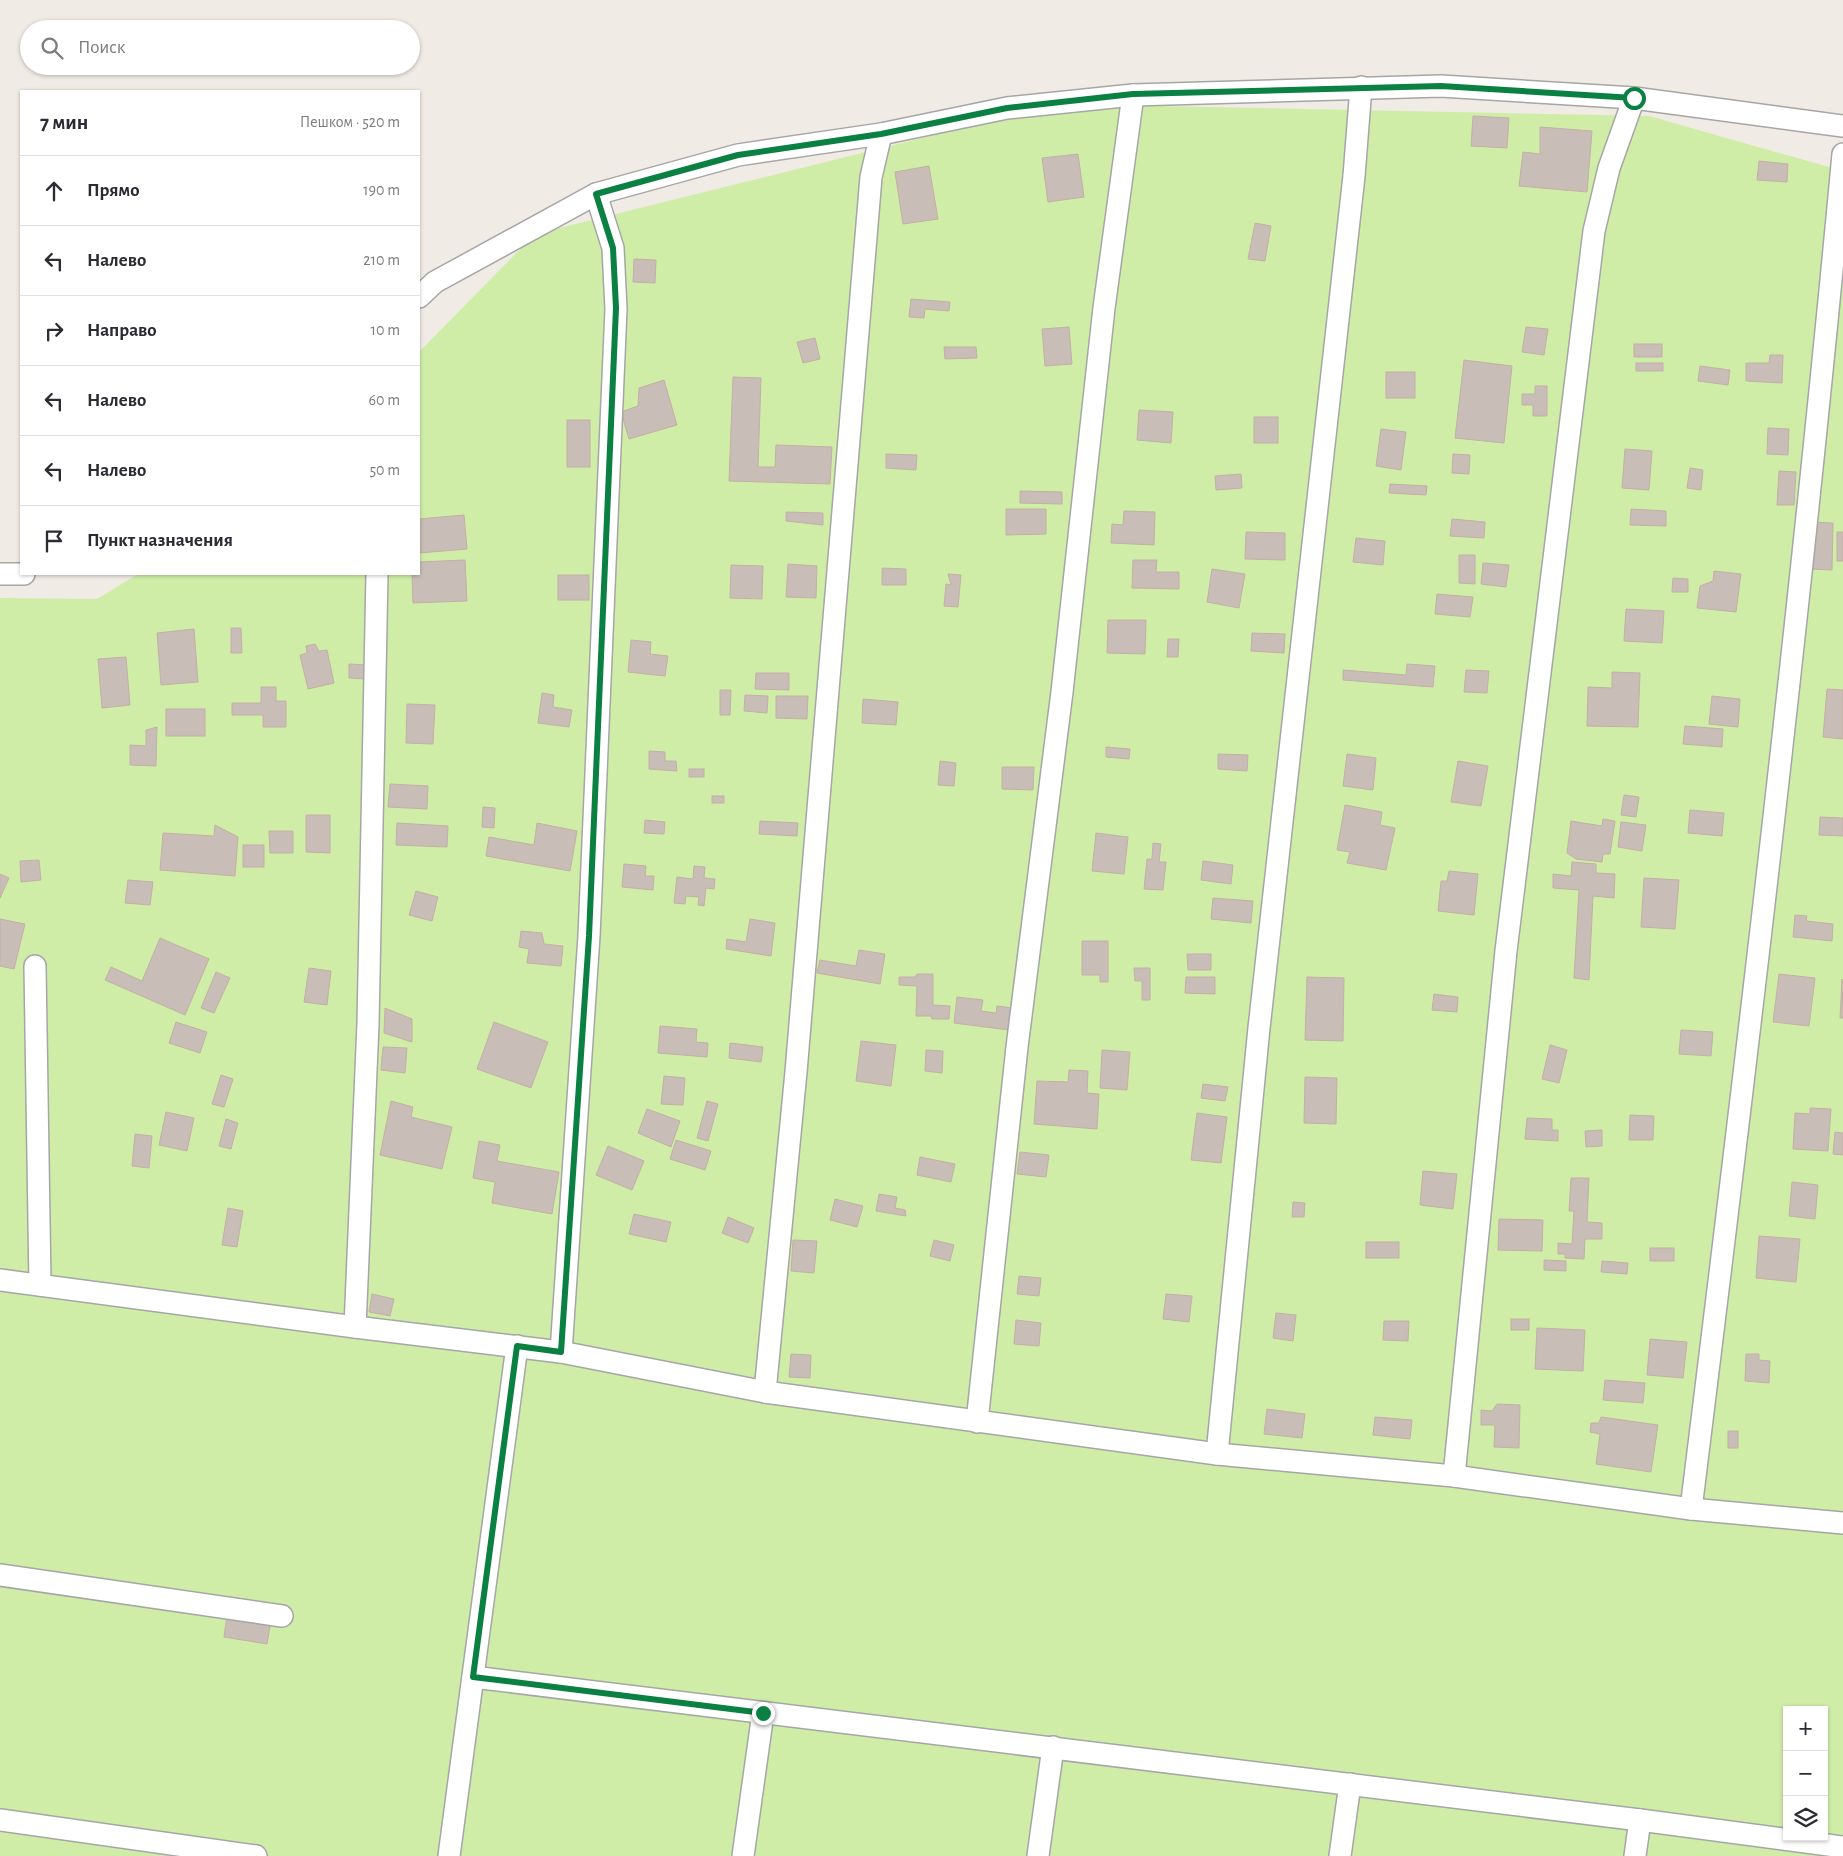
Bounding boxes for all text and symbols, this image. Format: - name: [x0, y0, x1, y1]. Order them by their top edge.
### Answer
- search box: [20, 20, 420, 75]
- icon: search: [38, 34, 66, 62]
- text: Поиск: [78, 38, 125, 57]
- route start: [1623, 87, 1646, 110]
- text: 7 мин: [40, 112, 88, 133]
- text: Пешком · 520 m: [300, 114, 400, 130]
- icon: ahead: [40, 177, 68, 205]
- text: Прямо: [87, 181, 140, 200]
- text: 190 m: [363, 182, 400, 198]
- icon: left: [40, 247, 68, 275]
- text: Налево: [87, 251, 146, 270]
- text: 210 m: [363, 252, 400, 268]
- icon: right: [40, 317, 68, 345]
- text: Направо: [87, 321, 157, 340]
- text: 10 m: [371, 322, 400, 338]
- icon: left: [40, 387, 68, 415]
- text: Налево: [87, 391, 146, 410]
- text: 60 m: [369, 392, 400, 408]
- icon: left: [40, 457, 68, 485]
- text: Налево: [87, 461, 146, 480]
- text: 50 m: [369, 462, 400, 478]
- icon: arrive: [40, 527, 68, 555]
- text: Пункт назначения: [87, 531, 233, 550]
- route end: [752, 1702, 775, 1725]
- map controls: [1783, 1706, 1828, 1841]
- button: +: [1783, 1706, 1828, 1751]
- button: −: [1783, 1751, 1828, 1796]
- button: layers: [1783, 1796, 1828, 1841]

